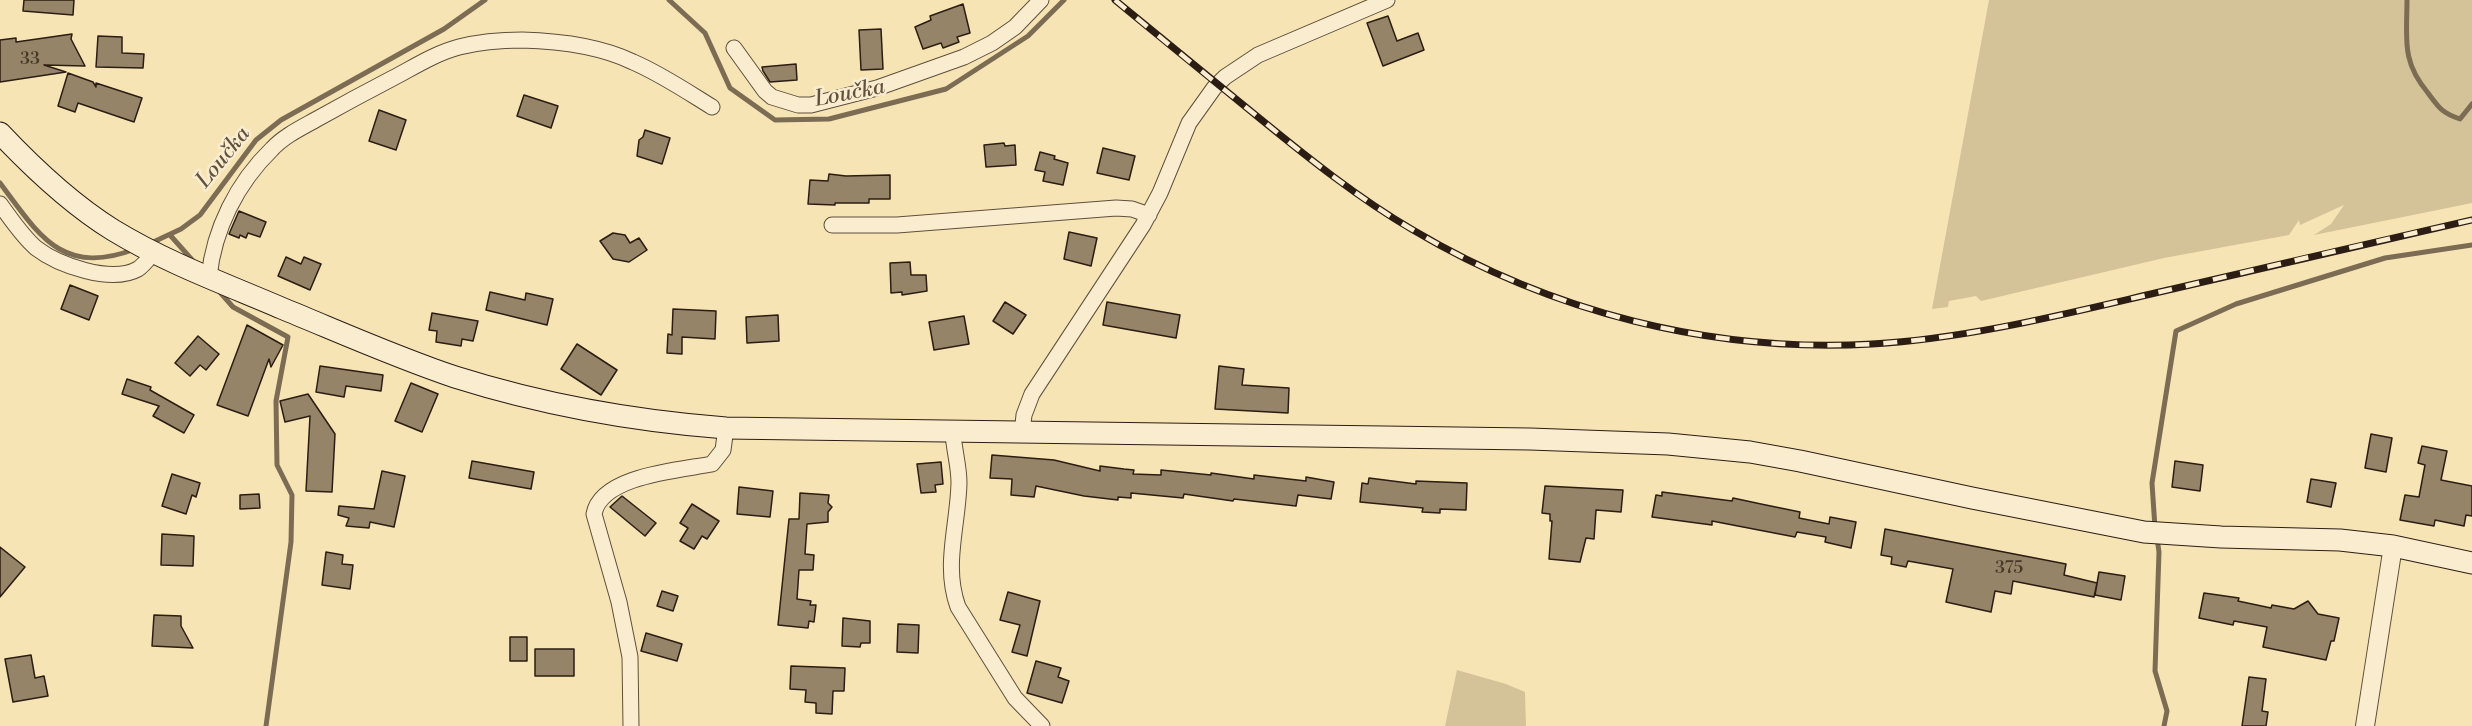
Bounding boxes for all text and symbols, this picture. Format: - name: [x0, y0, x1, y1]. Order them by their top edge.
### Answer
- house number: 33: [20, 49, 40, 71]
- water label: Loučka: [813, 74, 887, 114]
- water label: Loučka: [191, 122, 257, 194]
- house number: 375: [1995, 558, 2023, 580]

